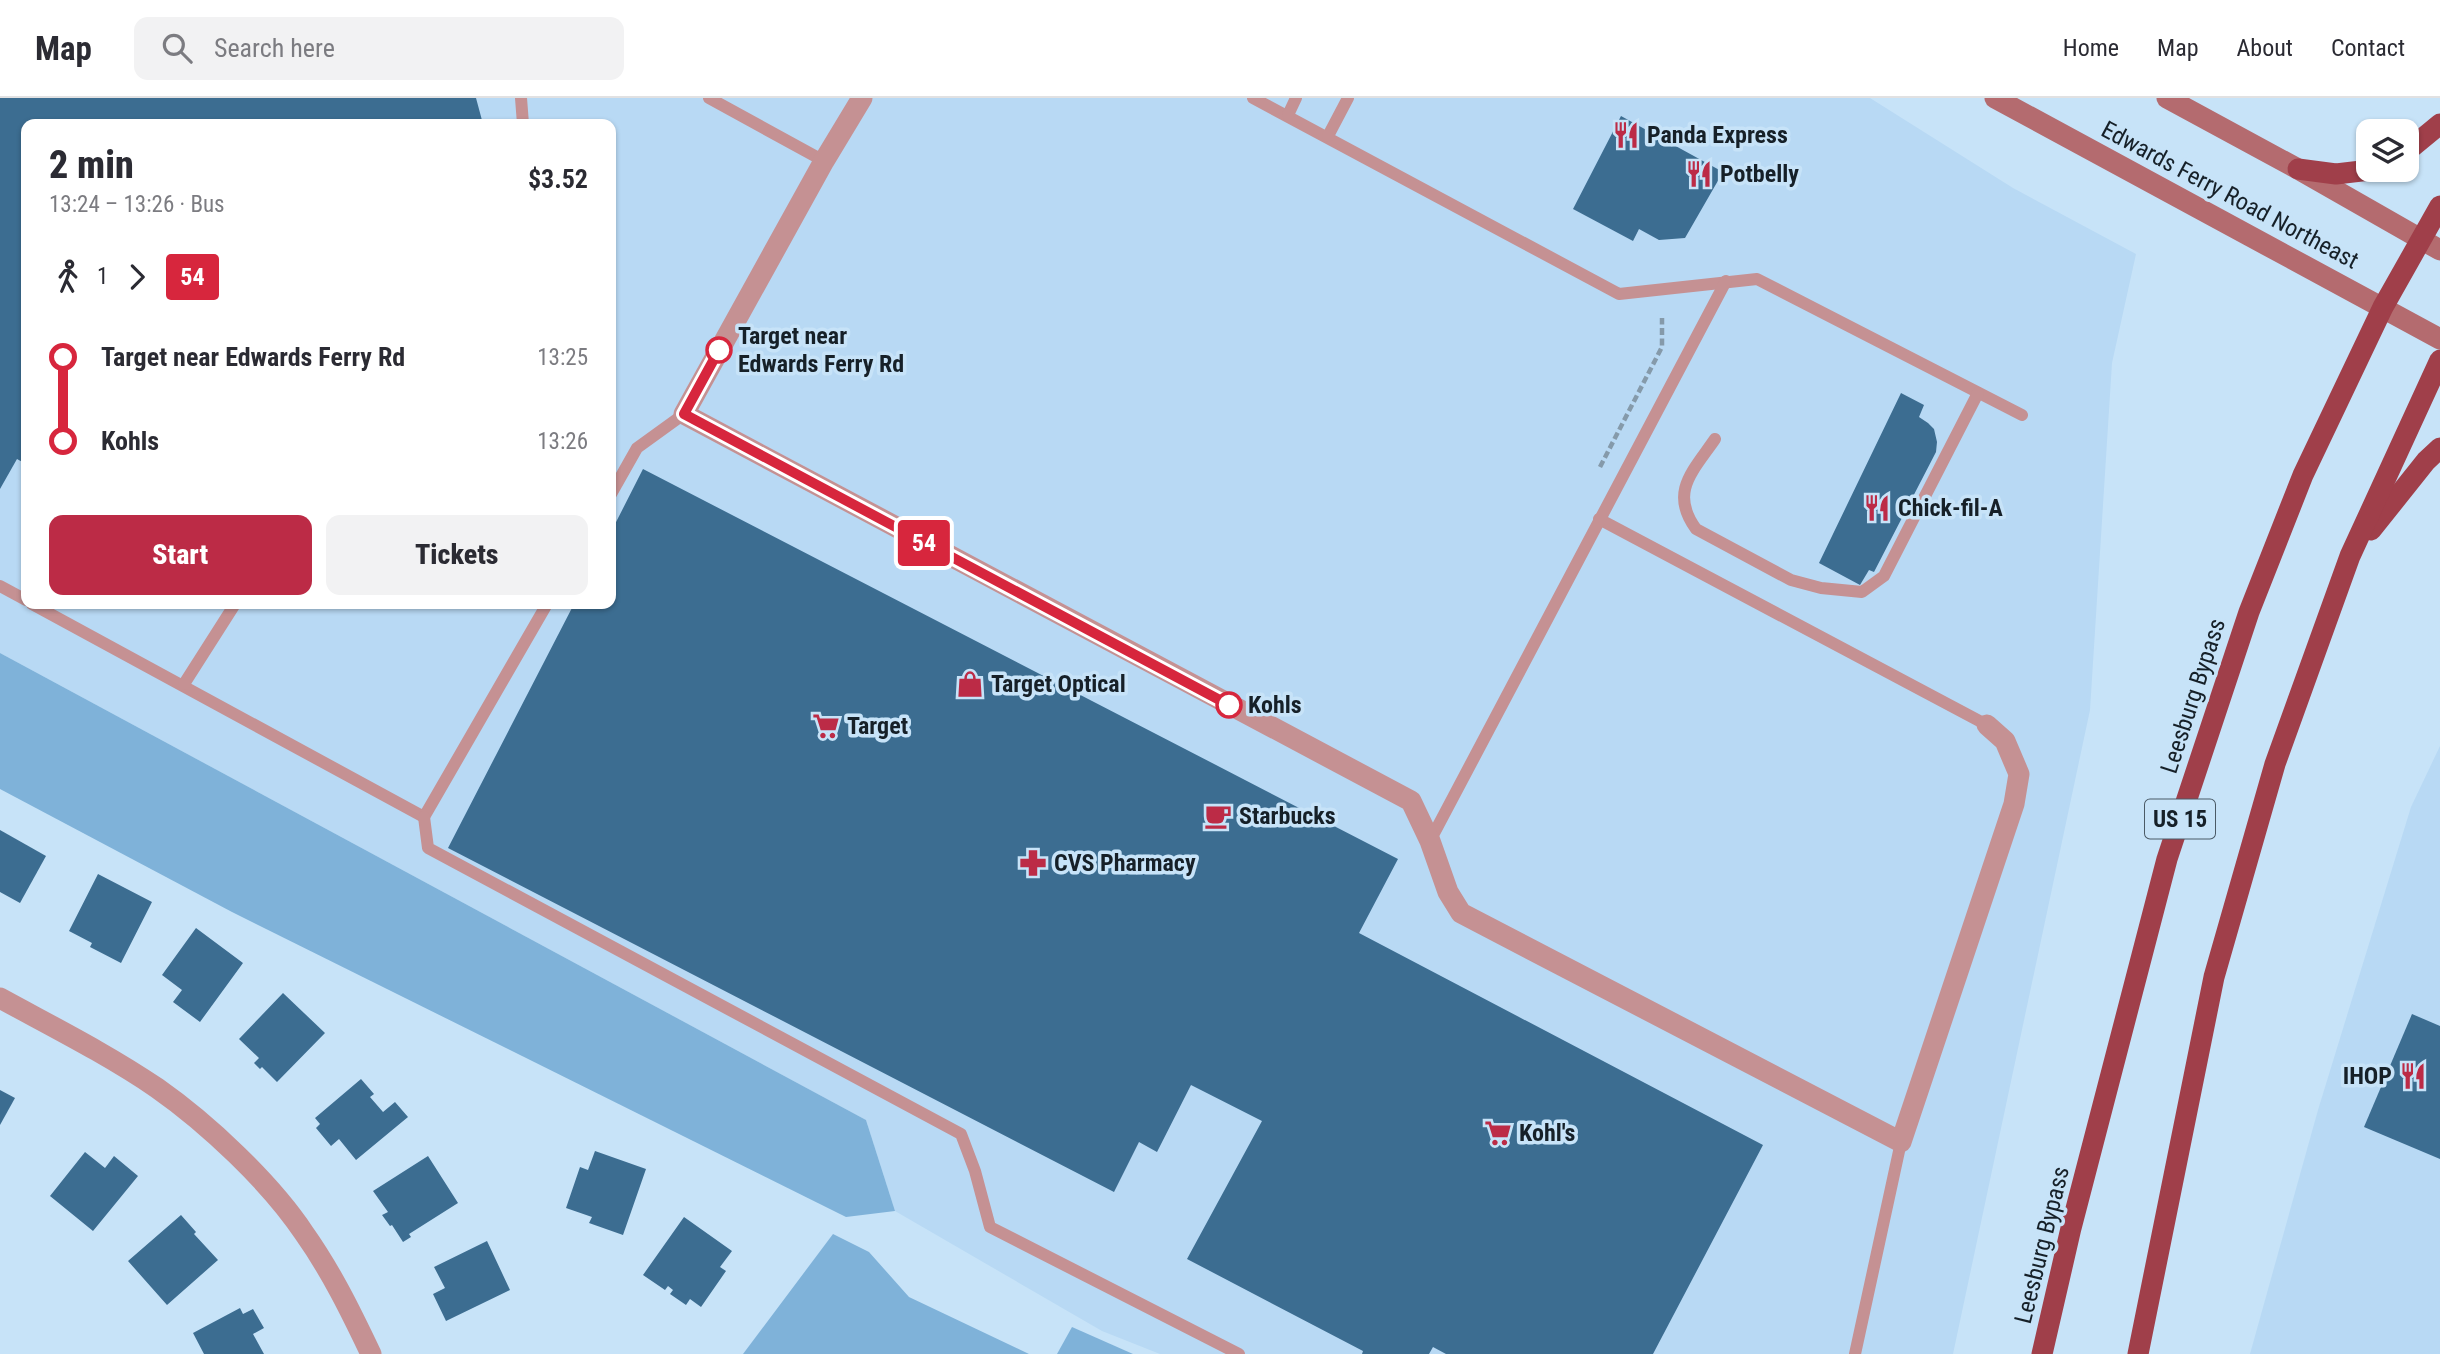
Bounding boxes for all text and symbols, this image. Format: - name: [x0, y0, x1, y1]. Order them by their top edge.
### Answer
- search box: [134, 17, 624, 80]
- text: Map: [35, 29, 92, 68]
- icon: search: [158, 29, 196, 67]
- text: Search here: [214, 33, 335, 63]
- text: Home: [2063, 34, 2119, 62]
- text: Map: [2157, 34, 2199, 62]
- text: About: [2237, 34, 2293, 62]
- text: Contact: [2331, 34, 2405, 62]
- street label: Edwards Ferry Road Northeast: [2097, 115, 2363, 275]
- map controls: [2356, 119, 2419, 182]
- button: layers: [2356, 119, 2419, 182]
- restaurant icon: Panda Express: [1611, 120, 1641, 150]
- place label: Panda Express: [1647, 121, 1788, 149]
- text: 2 min: [49, 143, 134, 187]
- restaurant icon: Potbelly: [1684, 159, 1714, 189]
- place label: Potbelly: [1720, 160, 1799, 188]
- text: $3.52: [528, 164, 588, 194]
- text: 13:24 – 13:26 · Bus: [49, 191, 225, 218]
- icon: walk: [49, 258, 87, 296]
- icon: forward: [118, 258, 156, 296]
- text: 1: [97, 263, 108, 290]
- text: 54: [180, 263, 205, 291]
- place label: Target near Edwards Ferry Rd: [738, 322, 904, 378]
- marker: Target near Edwards Ferry Rd: [706, 337, 732, 363]
- text: Target near Edwards Ferry Rd: [101, 342, 405, 372]
- text: 13:25: [537, 344, 588, 371]
- text: Kohls: [101, 426, 159, 456]
- text: 13:26: [537, 428, 588, 455]
- restaurant icon: Chick-fil-A: [1862, 493, 1892, 523]
- place label: Chick-fil-A: [1898, 494, 2003, 522]
- button: Start: [49, 515, 312, 595]
- button: Tickets: [326, 515, 588, 595]
- line badge: 54: [892, 520, 956, 566]
- text: 54: [912, 529, 936, 557]
- street label: Leesburg Bypass: [2155, 615, 2231, 777]
- shop icon: Target Optical: [955, 669, 985, 699]
- place label: Target Optical: [991, 670, 1126, 698]
- place label: Kohls: [1248, 691, 1302, 719]
- marker: Kohls: [1216, 692, 1242, 718]
- supermarket icon: Target: [811, 711, 841, 741]
- place label: Target: [847, 712, 908, 740]
- road number: US 15: [2145, 800, 2215, 838]
- cafe icon: Starbucks: [1203, 801, 1233, 831]
- place label: Starbucks: [1239, 802, 1336, 830]
- pharmacy icon: CVS Pharmacy: [1018, 848, 1048, 878]
- place label: CVS Pharmacy: [1054, 849, 1196, 877]
- restaurant icon: IHOP: [2398, 1061, 2428, 1091]
- place label: IHOP: [2343, 1062, 2392, 1090]
- supermarket icon: Kohl's: [1483, 1118, 1513, 1148]
- place label: Kohl's: [1519, 1119, 1576, 1147]
- street label: Leesburg Bypass: [2009, 1163, 2075, 1327]

